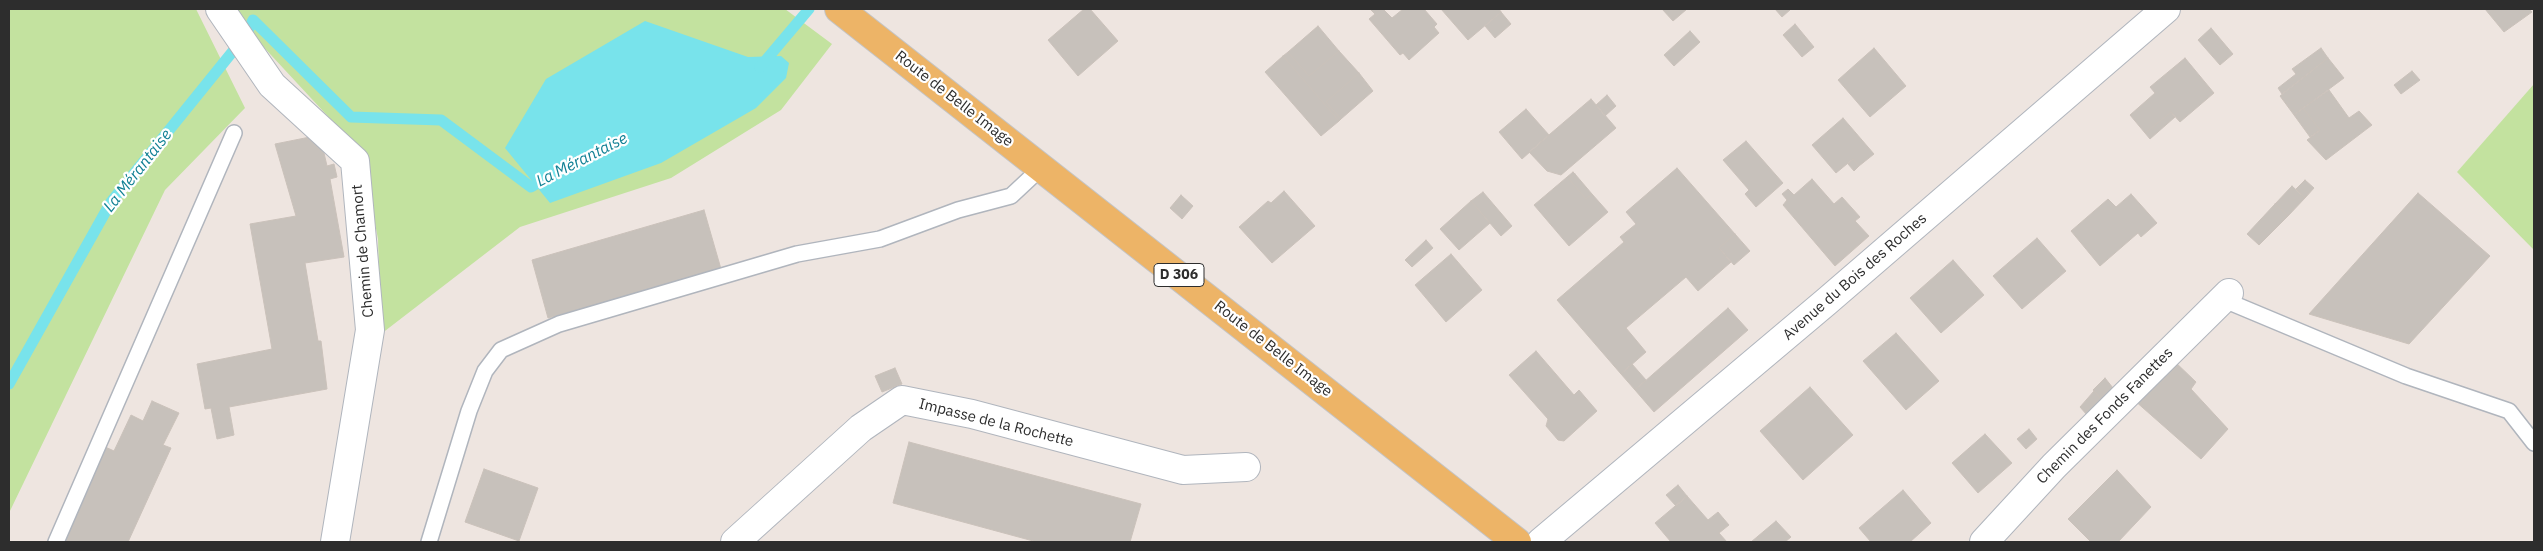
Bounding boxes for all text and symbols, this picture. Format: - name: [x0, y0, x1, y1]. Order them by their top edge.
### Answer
- street label: Route de Belle Image: [891, 47, 1017, 151]
- water label: La Mérantaise: [100, 126, 176, 216]
- water label: La Mérantaise: [533, 129, 631, 191]
- street label: Chemin de Chamort: [348, 184, 378, 318]
- street label: Avenue du Bois des Roches: [1780, 210, 1930, 344]
- road number: D 306: [1154, 264, 1204, 286]
- street label: Route de Belle Image: [1210, 297, 1336, 401]
- street label: Chemin des Fonds Fanettes: [2033, 344, 2177, 488]
- street label: Impasse de la Rochette: [917, 395, 1075, 451]

